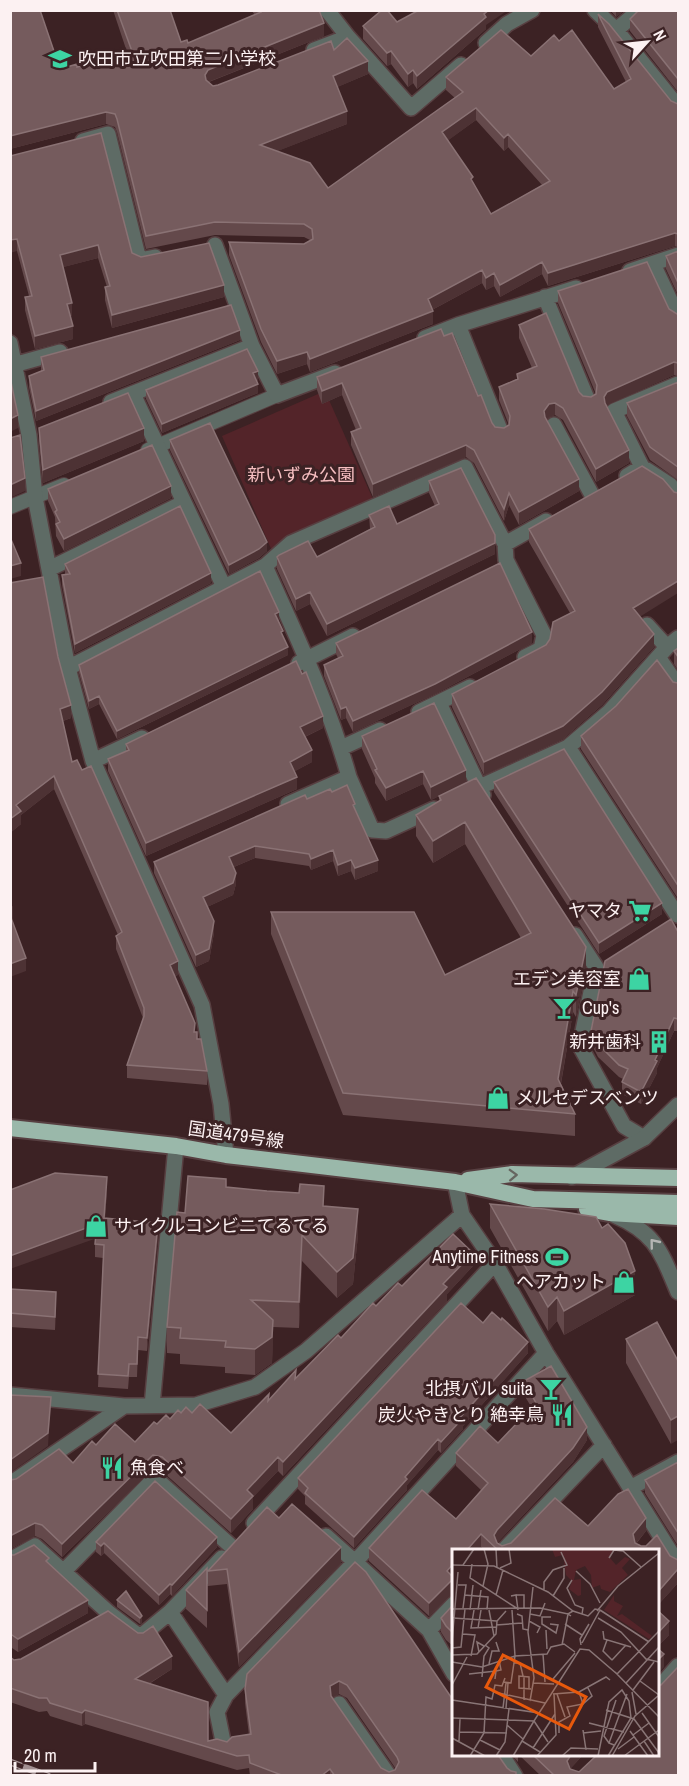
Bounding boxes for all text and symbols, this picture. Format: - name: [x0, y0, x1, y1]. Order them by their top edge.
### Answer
- north arrow: [617, 12, 677, 72]
- text: N: [648, 26, 672, 44]
- school or university icon: 吹田市立吹田第二小学校: [47, 46, 73, 72]
- place label: 吹田市立吹田第二小学校: [78, 46, 276, 71]
- park label: 新いずみ公園: [247, 462, 355, 487]
- place label: ヤマタ: [568, 898, 622, 923]
- supermarket icon: ヤマタ: [627, 898, 653, 924]
- place label: エデン美容室: [513, 966, 621, 991]
- shop icon: エデン美容室: [626, 966, 652, 992]
- bar icon: Cup's: [551, 995, 577, 1021]
- place label: Cup's: [582, 995, 619, 1020]
- place label: 新井歯科: [569, 1029, 641, 1054]
- building icon: 新井歯科: [646, 1029, 672, 1055]
- shop icon: メルセデスベンツ: [485, 1085, 511, 1111]
- place label: メルセデスベンツ: [516, 1085, 659, 1110]
- street label: 国道479号線: [186, 1115, 286, 1154]
- one-way arrow: [509, 1169, 518, 1182]
- shop icon: サイクルコンビニてるてる: [83, 1213, 109, 1239]
- place label: サイクルコンビニてるてる: [114, 1213, 329, 1238]
- one-way arrow: [650, 1239, 661, 1250]
- place label: Anytime Fitness: [431, 1244, 539, 1269]
- sports icon: Anytime Fitness: [544, 1244, 570, 1270]
- place label: ヘアカット: [516, 1269, 606, 1294]
- shop icon: ヘアカット: [611, 1269, 637, 1295]
- place label: 北摂バル suita: [425, 1376, 533, 1401]
- bar icon: 北摂バル suita: [538, 1376, 564, 1402]
- place label: 炭火やきとり 絶幸鳥: [378, 1402, 544, 1427]
- restaurant icon: 炭火やきとり 絶幸鳥: [549, 1402, 575, 1428]
- restaurant icon: 魚食べ: [99, 1455, 125, 1481]
- place label: 魚食べ: [130, 1455, 184, 1480]
- inset map: [452, 1549, 659, 1756]
- scale bar: [15, 1735, 94, 1773]
- text: 20 m: [24, 1743, 57, 1768]

